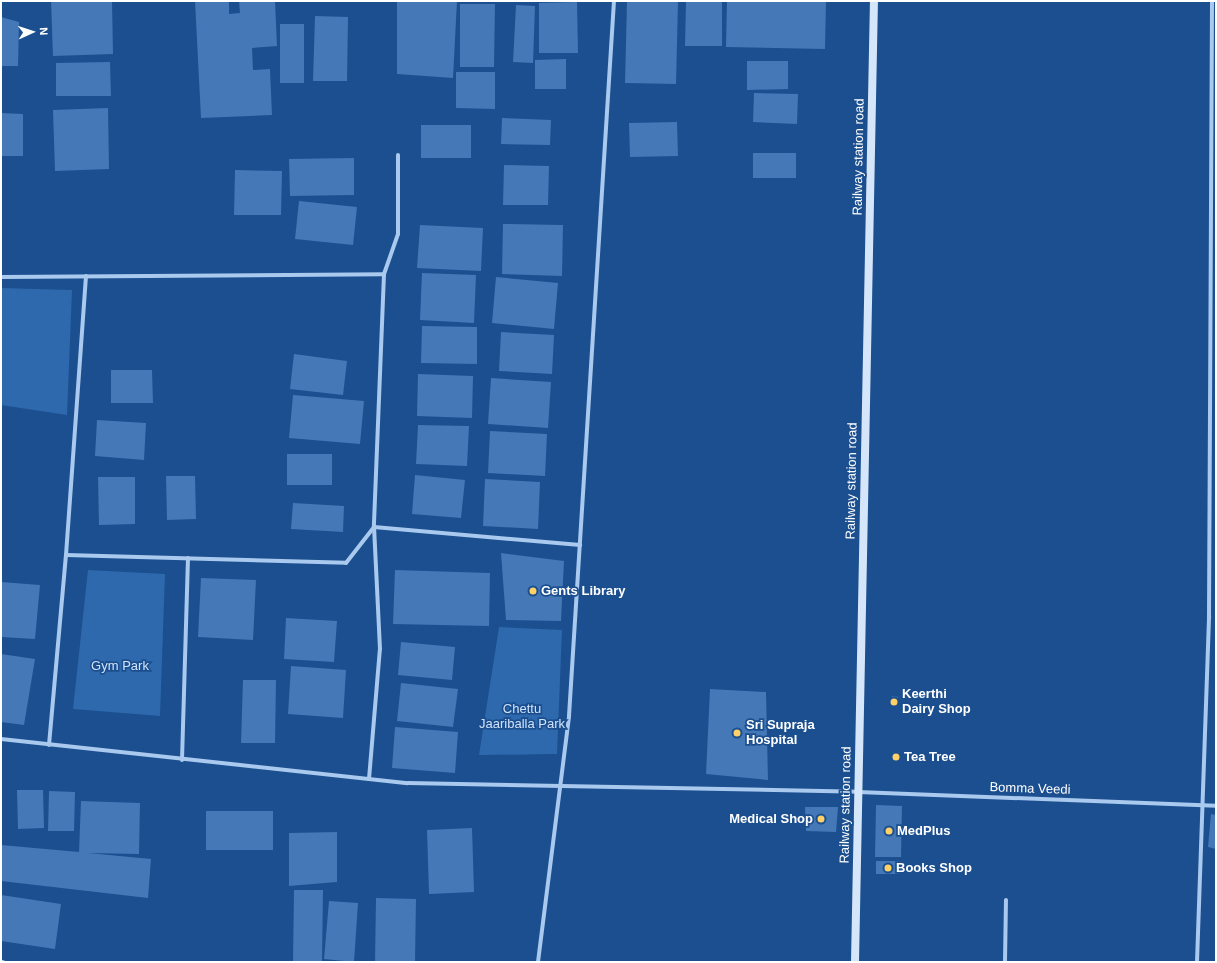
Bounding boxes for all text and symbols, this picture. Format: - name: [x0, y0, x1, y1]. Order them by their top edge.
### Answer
- north arrow: [12, 12, 52, 52]
- text: N: [38, 27, 50, 36]
- street label: Railway station road: [850, 98, 868, 216]
- street label: Railway station road: [843, 422, 861, 540]
- place label: Gents Library: [541, 583, 626, 599]
- marker: Gents Library: [528, 586, 538, 596]
- park label: Gym Park: [91, 658, 149, 674]
- place label: Keerthi Dairy Shop: [902, 687, 971, 718]
- marker: Keerthi Dairy Shop: [889, 697, 899, 707]
- park label: Chettu Jaariballa Park: [479, 702, 565, 733]
- place label: Sri Supraja Hospital: [746, 718, 815, 749]
- marker: Sri Supraja Hospital: [731, 727, 743, 739]
- street label: Railway station road: [837, 746, 855, 864]
- place label: Tea Tree: [904, 749, 956, 765]
- marker: Tea Tree: [891, 752, 901, 762]
- street label: Bomma Veedi: [989, 780, 1071, 798]
- place label: Medical Shop: [729, 811, 813, 827]
- marker: Medical Shop: [816, 814, 826, 824]
- place label: MedPlus: [897, 823, 950, 839]
- marker: MedPlus: [884, 826, 894, 836]
- place label: Books Shop: [896, 860, 972, 876]
- marker: Books Shop: [883, 863, 893, 873]

